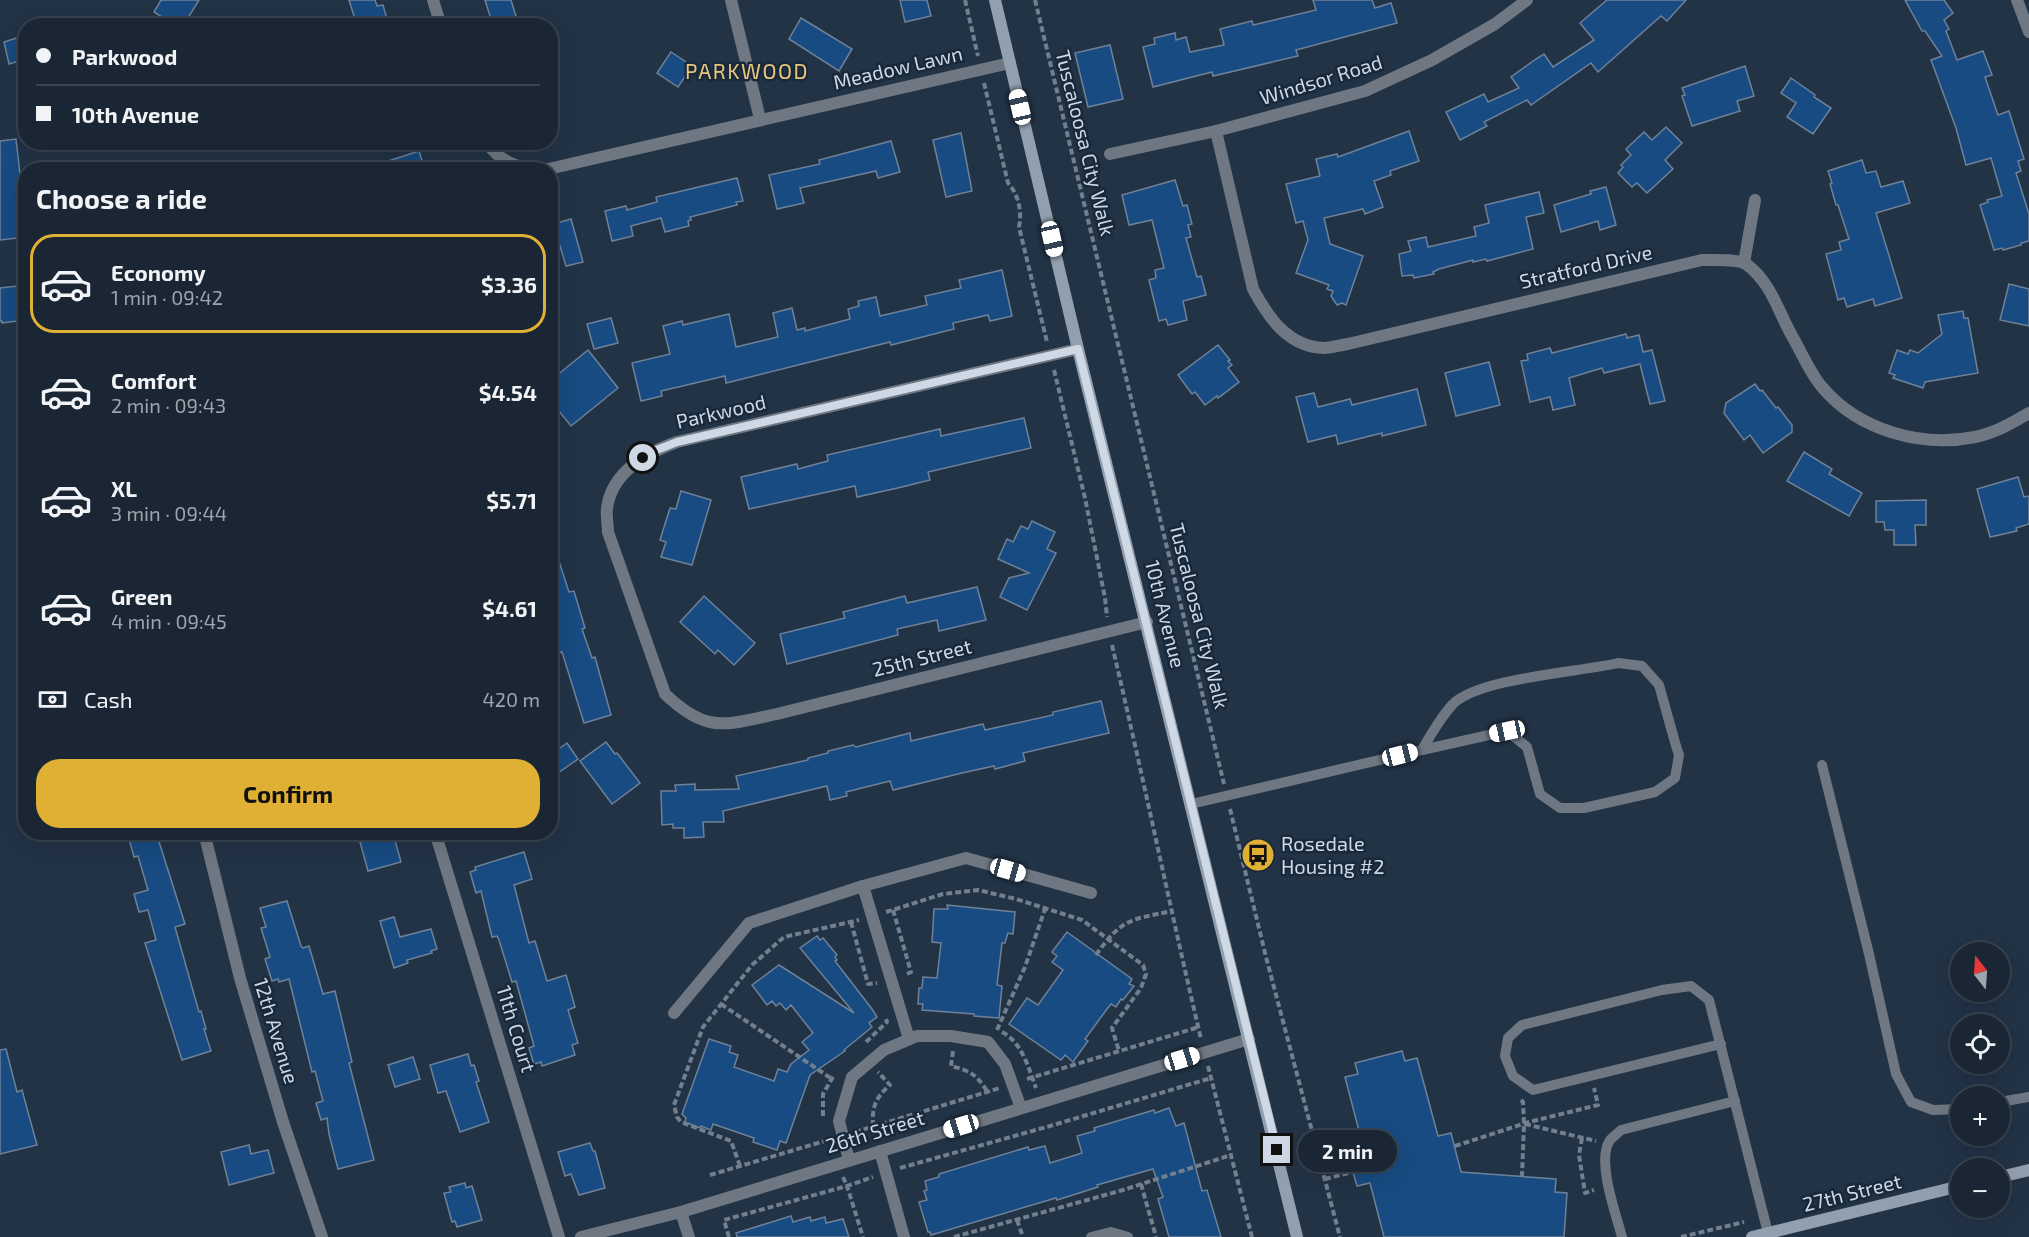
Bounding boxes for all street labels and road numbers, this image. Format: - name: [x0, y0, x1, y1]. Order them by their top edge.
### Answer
- street label: Meadow Lawn: [831, 40, 965, 94]
- street label: Tuscaloosa City Walk: [1051, 47, 1121, 238]
- street label: Windsor Road: [1257, 49, 1385, 109]
- street label: Stratford Drive: [1517, 239, 1654, 293]
- street label: Parkwood: [673, 389, 768, 433]
- street label: Tuscaloosa City Walk: [1165, 520, 1235, 711]
- street label: 10th Avenue: [1141, 557, 1191, 670]
- street label: 25th Street: [870, 633, 974, 681]
- street label: 12th Avenue: [249, 975, 304, 1087]
- street label: 11th Court: [492, 982, 542, 1075]
- street label: 26th Street: [822, 1105, 927, 1157]
- street label: 27th Street: [1800, 1168, 1904, 1216]

